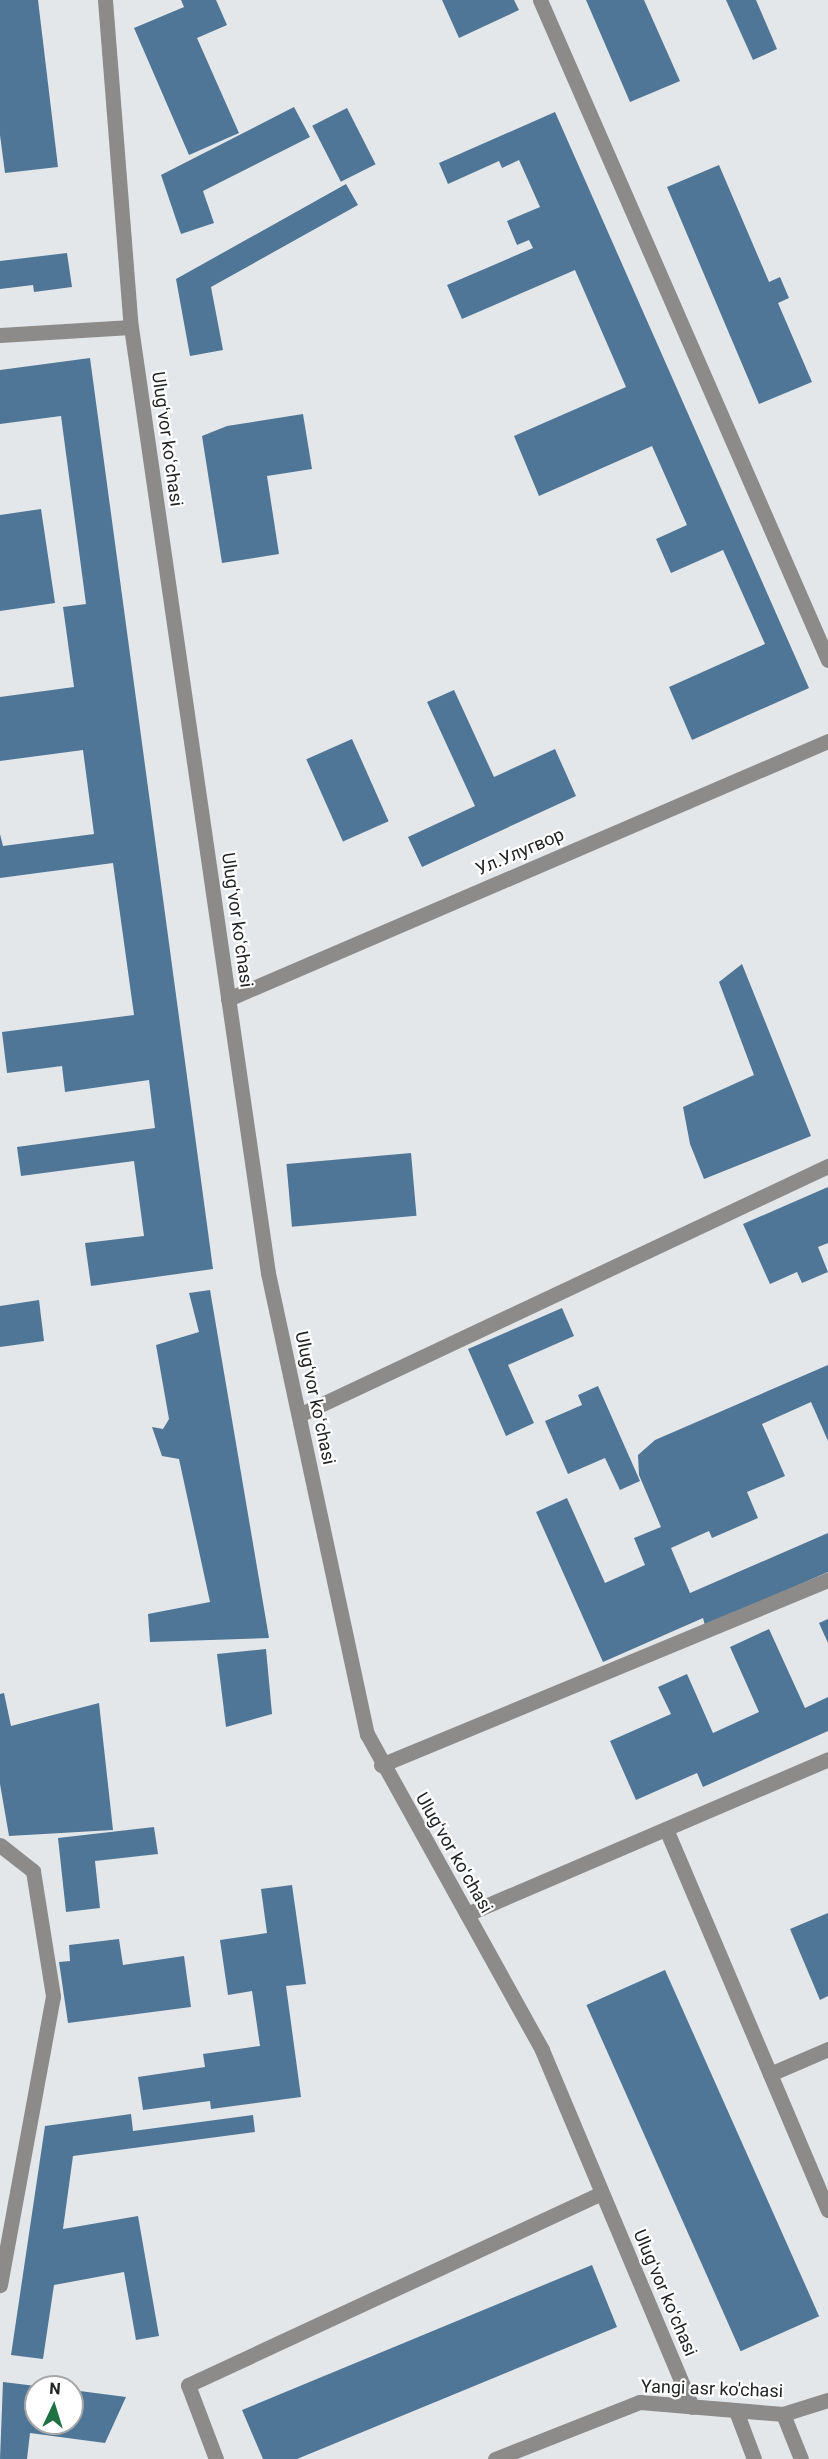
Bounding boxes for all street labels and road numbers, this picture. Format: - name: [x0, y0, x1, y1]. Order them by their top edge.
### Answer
- street label: Ulugʻvor koʻchasi: [147, 370, 187, 508]
- street label: Ул.Улугвор: [473, 824, 567, 880]
- street label: Ulugʻvor koʻchasi: [217, 851, 257, 989]
- street label: Ulugʻvor koʻchasi: [290, 1329, 340, 1467]
- street label: Ulugʻvor koʻchasi: [411, 1789, 497, 1917]
- street label: Ulugʻvor koʻchasi: [629, 2226, 701, 2360]
- street label: Yangi asr ko'chasi: [641, 2376, 783, 2402]

